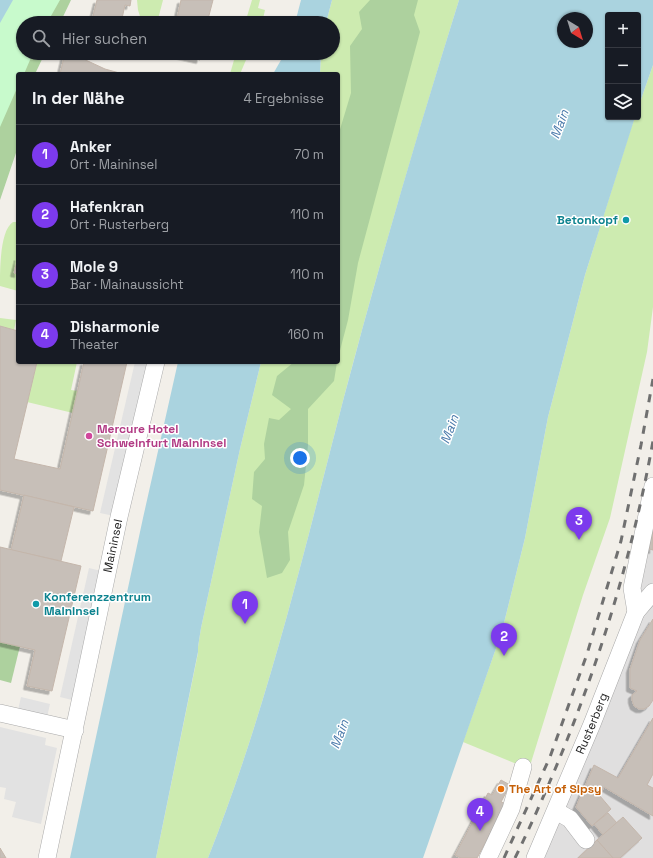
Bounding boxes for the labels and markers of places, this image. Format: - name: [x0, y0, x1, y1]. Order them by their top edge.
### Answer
- place label: Betonkopf: [557, 212, 618, 228]
- marker: Betonkopf: [621, 215, 631, 225]
- place label: Mercure Hotel Schweinfurt Maininsel: [97, 421, 226, 451]
- marker: Mercure Hotel Schweinfurt Maininsel: [84, 431, 94, 441]
- pin: 3: [566, 507, 592, 540]
- place label: Konferenzzentrum Maininsel: [44, 589, 151, 619]
- pin: 1: [232, 591, 258, 624]
- marker: Konferenzzentrum Maininsel: [31, 599, 41, 609]
- pin: 2: [491, 623, 517, 656]
- place label: The Art of Sipsy: [509, 781, 601, 797]
- marker: The Art of Sipsy: [496, 784, 506, 794]
- pin: 4: [467, 798, 493, 831]

